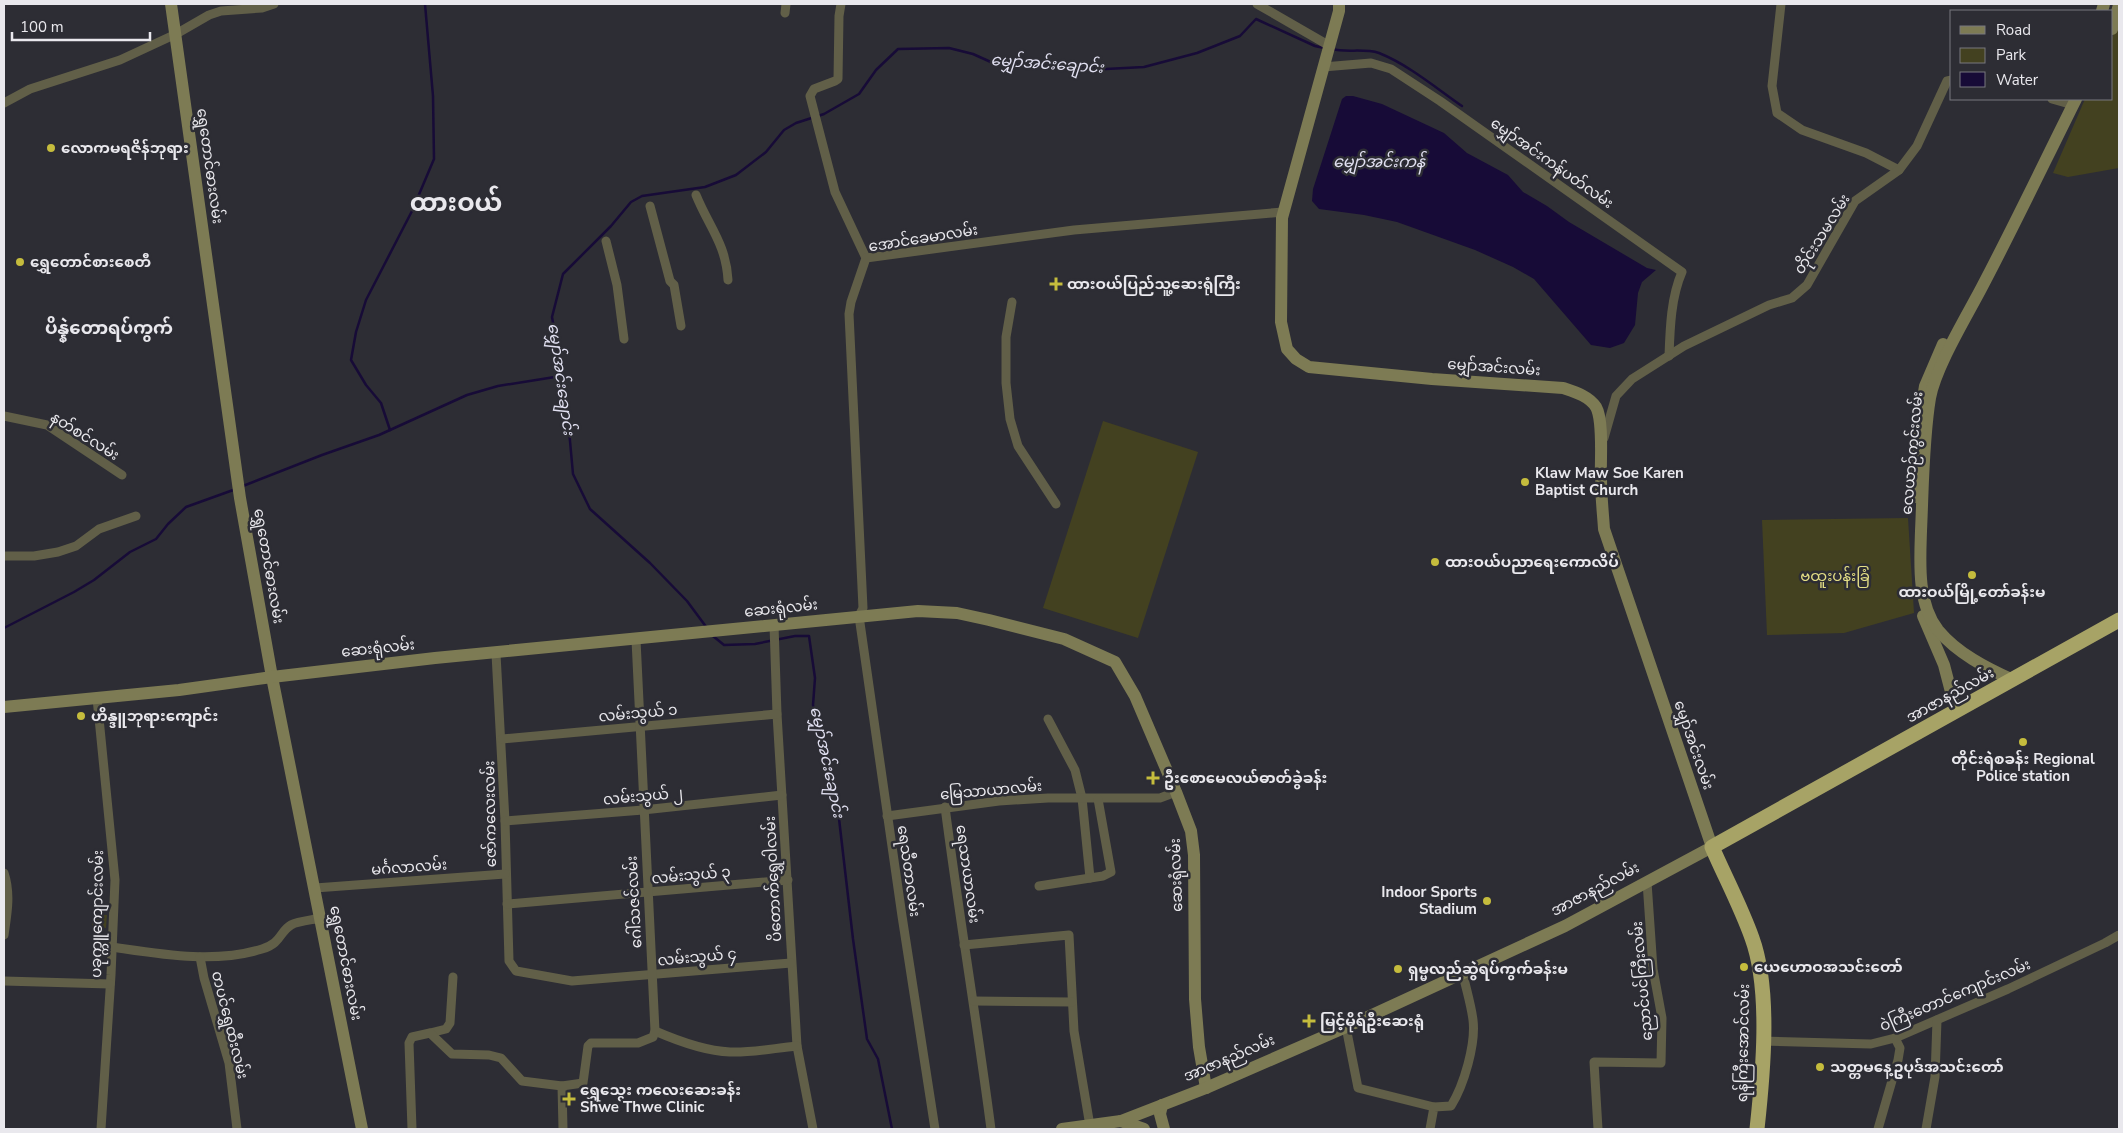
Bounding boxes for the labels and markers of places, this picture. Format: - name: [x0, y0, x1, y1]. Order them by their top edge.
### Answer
- place label: လောကမရဇိန်ဘုရား: [61, 138, 189, 160]
- marker: လောကမရဇိန်ဘုရား: [45, 142, 57, 154]
- place label: ရွှေတောင်စားစေတီ: [30, 252, 151, 274]
- marker: ရွှေတောင်စားစေတီ: [14, 256, 26, 268]
- place label: ထားဝယ်ပြည်သူ့ဆေးရုံကြီး: [1067, 274, 1241, 296]
- marker: ထားဝယ်ပြည်သူ့ဆေးရုံကြီး: [1049, 277, 1063, 291]
- place label: Klaw Maw Soe Karen Baptist Church: [1535, 463, 1684, 500]
- marker: Klaw Maw Soe Karen Baptist Church: [1519, 476, 1531, 488]
- place label: ထားဝယ်ပညာရေးကောလိပ်: [1445, 552, 1619, 574]
- marker: ထားဝယ်ပညာရေးကောလိပ်: [1429, 556, 1441, 568]
- marker: ထားဝယ်မြို့တော်ခန်းမ: [1966, 569, 1978, 581]
- place label: ထားဝယ်မြို့တော်ခန်းမ: [1899, 582, 2045, 604]
- place label: ဟိန္ဒူဘုရားကျောင်း: [91, 706, 218, 728]
- marker: ဟိန္ဒူဘုရားကျောင်း: [75, 710, 87, 722]
- marker: တိုင်းရဲစခန်း Regional Police station: [2017, 736, 2029, 748]
- place label: တိုင်းရဲစခန်း Regional Police station: [1951, 749, 2095, 786]
- place label: ဦးစောမေလယ်ဓာတ်ခွဲခန်း: [1164, 768, 1327, 790]
- marker: ဦးစောမေလယ်ဓာတ်ခွဲခန်း: [1146, 771, 1160, 785]
- place label: Indoor Sports Stadium: [1381, 882, 1477, 919]
- marker: Indoor Sports Stadium: [1481, 895, 1493, 907]
- place label: ယေဟောဝအသင်းတော်: [1754, 957, 1903, 977]
- place label: ရှမ္မလည်ဆွဲရပ်ကွက်ခန်းမ: [1408, 959, 1568, 981]
- marker: ယေဟောဝအသင်းတော်: [1738, 961, 1750, 973]
- marker: ရှမ္မလည်ဆွဲရပ်ကွက်ခန်းမ: [1392, 963, 1404, 975]
- place label: မြင့်မိုရ်ဦးဆေးရုံ: [1320, 1011, 1424, 1033]
- marker: မြင့်မိုရ်ဦးဆေးရုံ: [1302, 1014, 1316, 1028]
- place label: သတ္တမနေ့ဥပုဒ်အသင်းတော်: [1830, 1057, 2004, 1079]
- marker: သတ္တမနေ့ဥပုဒ်အသင်းတော်: [1814, 1061, 1826, 1073]
- place label: ရွှေသွေး ကလေးဆေးခန်း Shwe Thwe Clinic: [580, 1080, 741, 1117]
- marker: ရွှေသွေး ကလေးဆေးခန်း Shwe Thwe Clinic: [562, 1092, 576, 1106]

